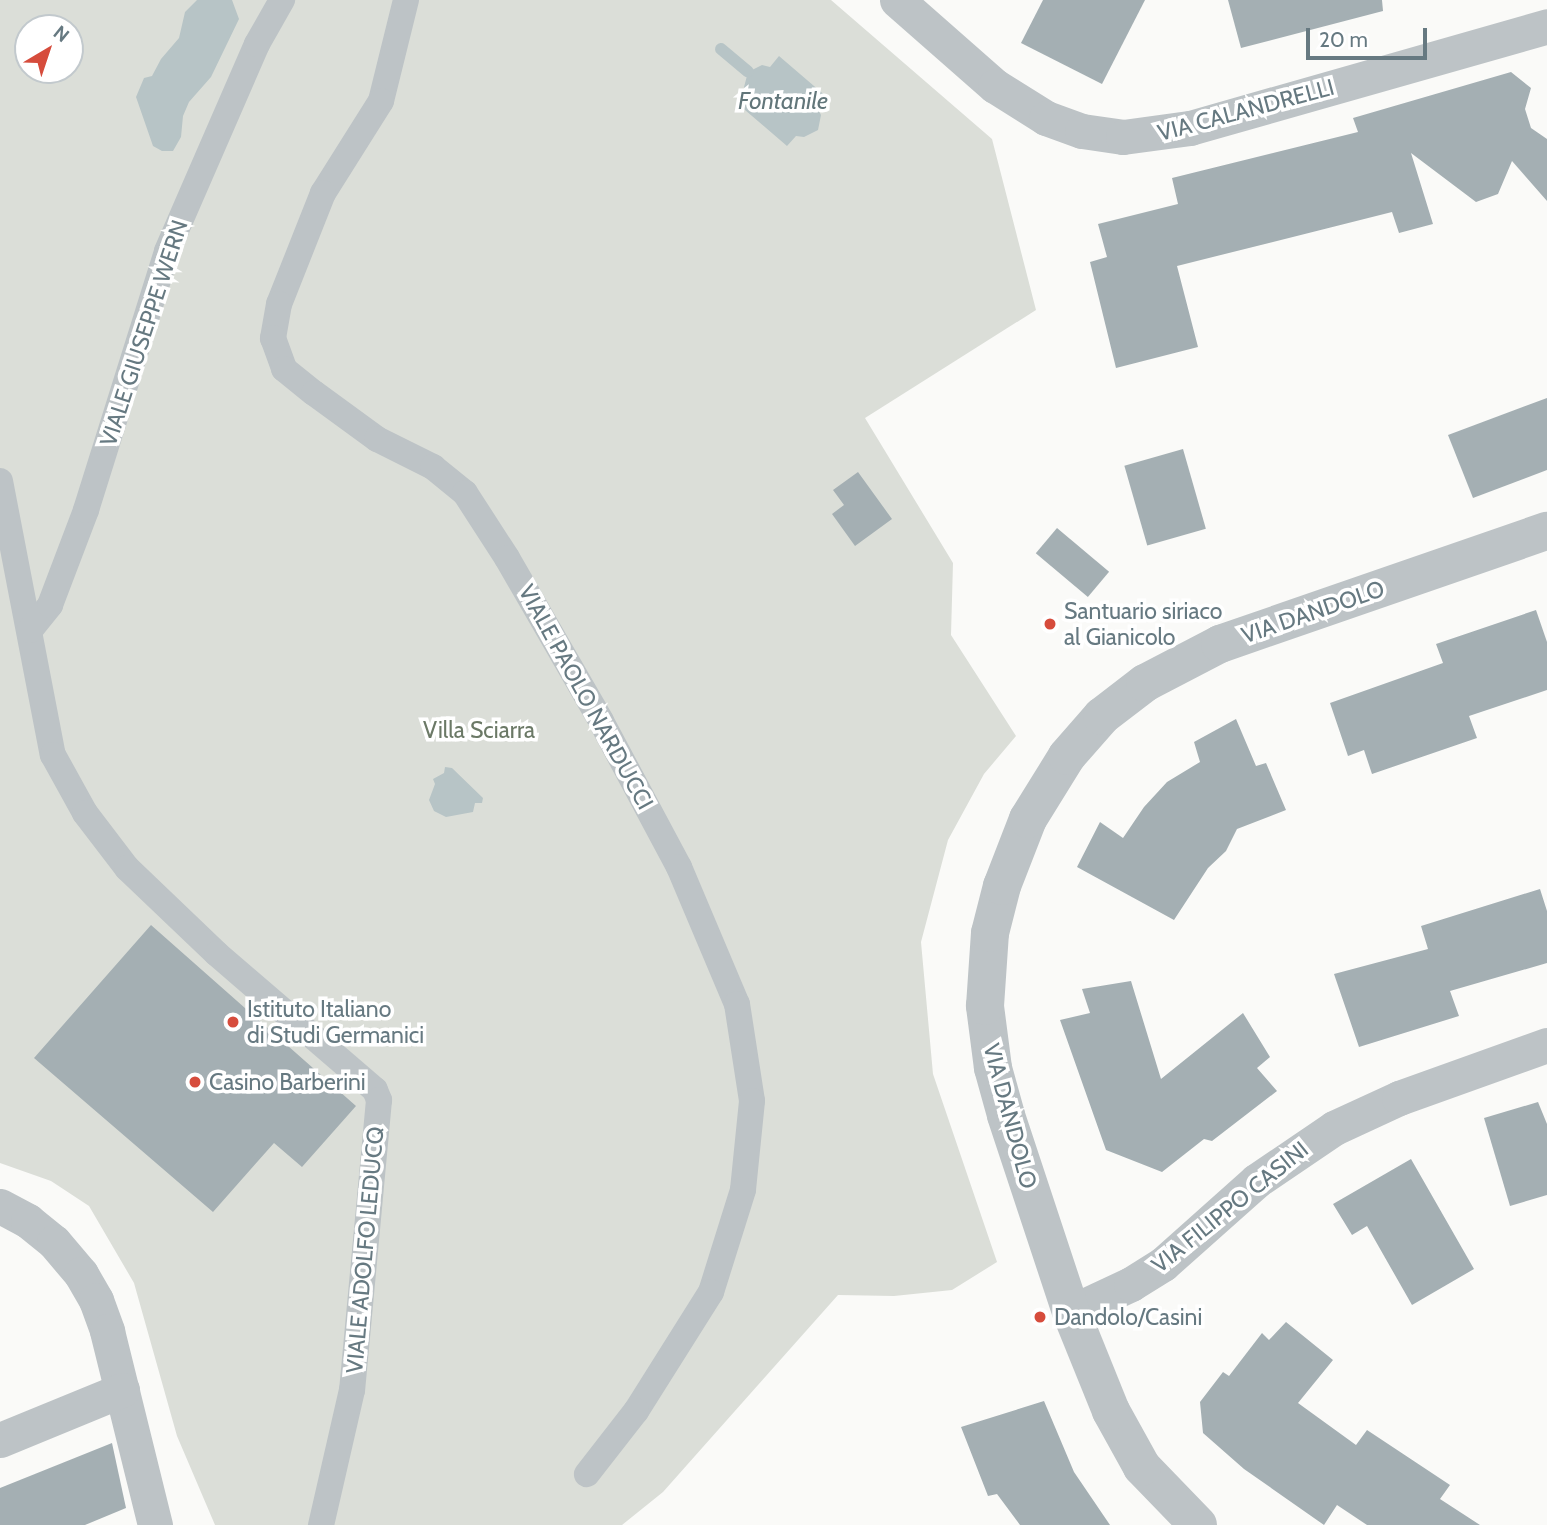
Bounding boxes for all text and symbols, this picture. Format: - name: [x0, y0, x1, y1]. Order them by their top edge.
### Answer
- north arrow: [14, 14, 84, 84]
- scale bar: [1309, 14, 1430, 58]
- text: N: [49, 21, 74, 47]
- text: 20 m: [1319, 27, 1368, 52]
- street label: VIA CALANDRELLI: [1155, 73, 1337, 147]
- water label: Fontanile: [738, 87, 828, 115]
- street label: VIALE GIUSEPPE WERN: [94, 216, 194, 450]
- street label: VIA DANDOLO: [1238, 575, 1388, 649]
- street label: VIALE PAOLO NARDUCCI: [513, 580, 659, 814]
- place label: Santuario siriaco al Gianicolo: [1064, 597, 1222, 651]
- marker: Santuario siriaco al Gianicolo: [1042, 616, 1058, 632]
- park label: Villa Sciarra: [423, 716, 535, 744]
- place label: Istituto Italiano di Studi Germanici: [247, 995, 424, 1049]
- marker: Istituto Italiano di Studi Germanici: [225, 1014, 241, 1030]
- street label: VIA DANDOLO: [977, 1040, 1043, 1192]
- place label: Casino Barberini: [209, 1068, 366, 1096]
- marker: Casino Barberini: [187, 1074, 203, 1090]
- street label: VIALE ADOLFO LEDUCQ: [340, 1125, 390, 1375]
- street label: VIA FILIPPO CASINI: [1146, 1135, 1314, 1279]
- place label: Dandolo/Casini: [1054, 1303, 1202, 1331]
- marker: Dandolo/Casini: [1032, 1309, 1048, 1325]

